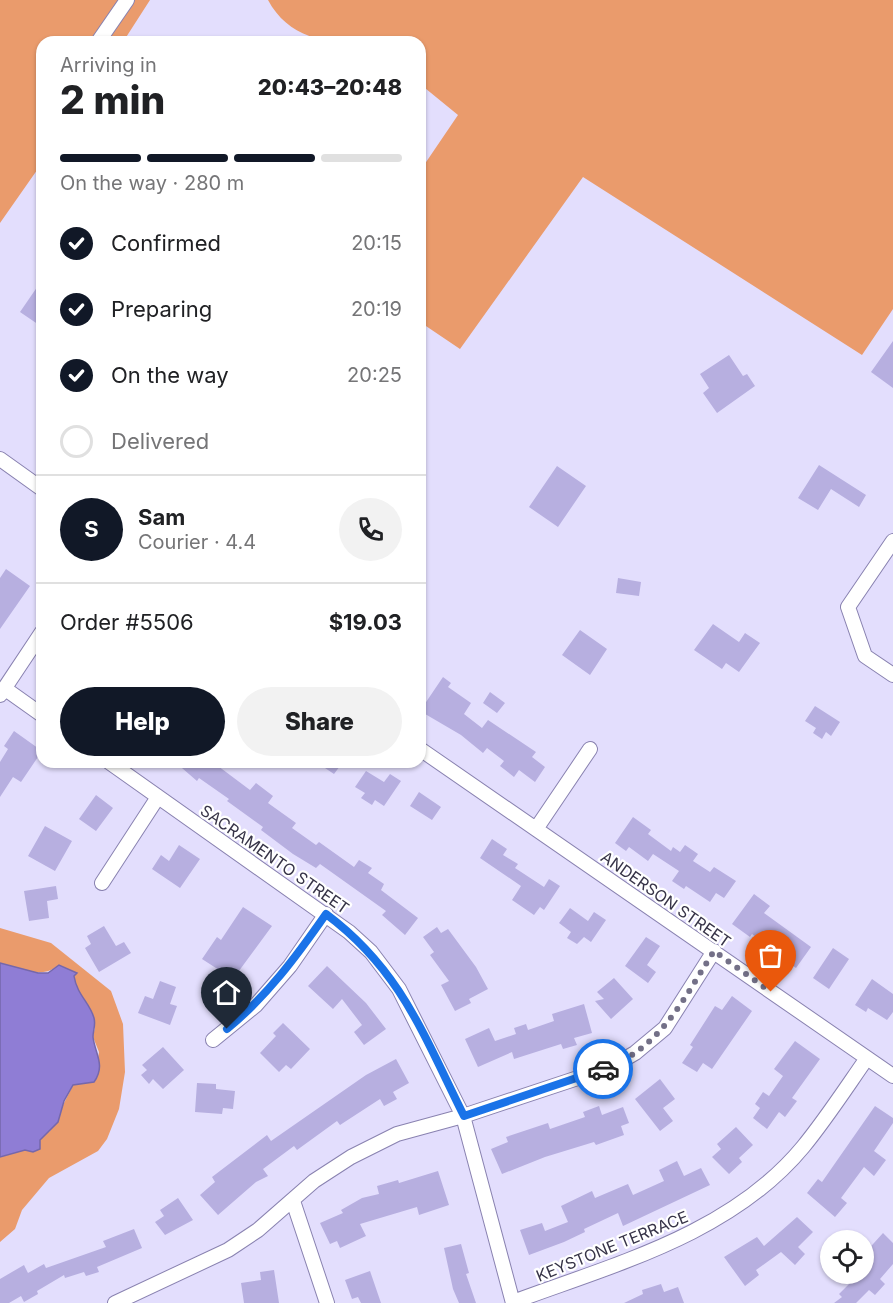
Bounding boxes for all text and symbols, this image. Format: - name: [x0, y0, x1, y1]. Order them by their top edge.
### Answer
- text: Arriving in: [60, 53, 157, 77]
- text: 20:43–20:48: [258, 74, 402, 100]
- text: 2 min: [60, 76, 165, 123]
- text: On the way · 280 m: [60, 171, 244, 195]
- icon: check: [60, 227, 93, 260]
- text: Confirmed: [111, 230, 221, 256]
- text: 20:15: [351, 231, 402, 255]
- icon: check: [60, 293, 93, 326]
- text: Preparing: [111, 296, 212, 322]
- text: 20:19: [351, 297, 402, 321]
- icon: check: [60, 359, 93, 392]
- text: On the way: [111, 362, 229, 388]
- text: 20:25: [347, 363, 402, 387]
- text: Delivered: [111, 428, 209, 454]
- button: phone: [339, 498, 402, 561]
- text: Sam: [138, 504, 185, 530]
- text: S: [84, 516, 99, 542]
- text: Courier · 4.4: [138, 530, 256, 554]
- text: Order #5506: [60, 609, 194, 635]
- text: $19.03: [329, 609, 402, 635]
- button: Help: [60, 687, 225, 756]
- button: Share: [237, 687, 402, 756]
- street label: SACRAMENTO STREET: [197, 800, 353, 918]
- street label: ANDERSON STREET: [597, 847, 735, 951]
- pin: [745, 930, 796, 992]
- icon: bag: [754, 939, 787, 972]
- pin: [201, 967, 252, 1029]
- icon: home: [210, 976, 243, 1009]
- courier: [573, 1039, 633, 1099]
- icon: car: [587, 1053, 620, 1086]
- street label: KEYSTONE TERRACE: [533, 1206, 691, 1286]
- map controls: [820, 1230, 874, 1284]
- button: locate: [820, 1230, 874, 1284]

